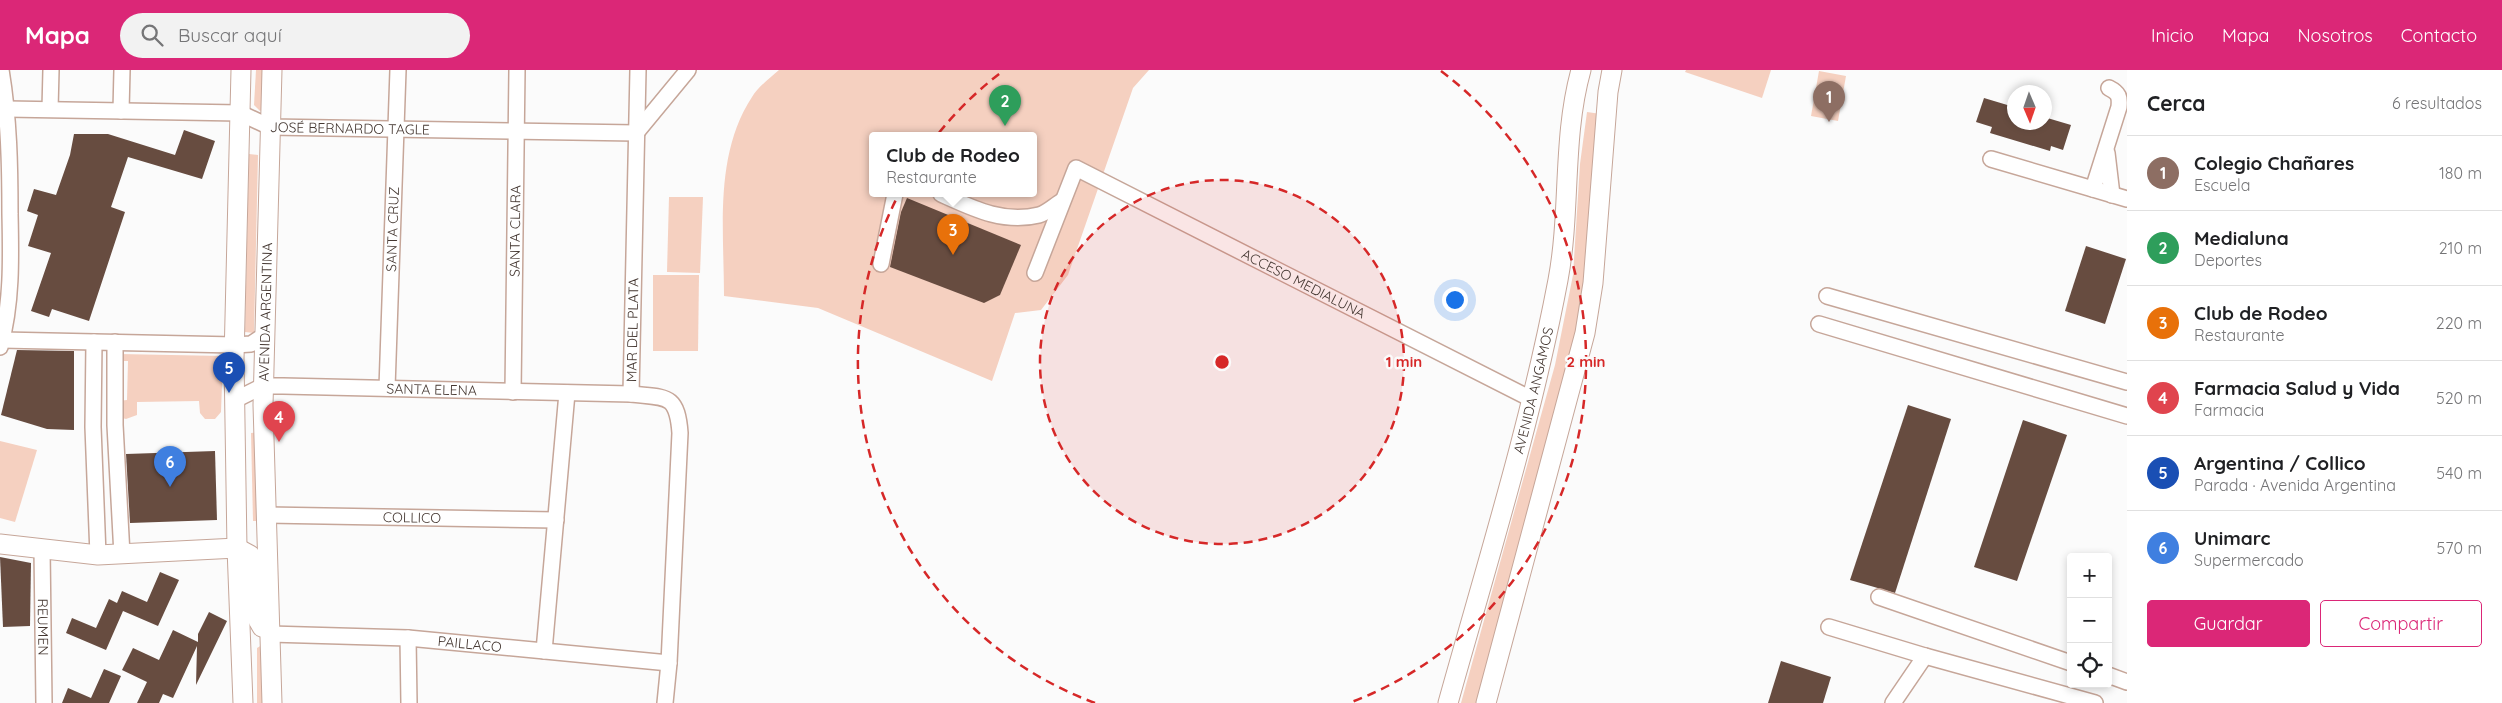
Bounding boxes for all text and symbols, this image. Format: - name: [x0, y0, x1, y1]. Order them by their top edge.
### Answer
- search box: [120, 13, 470, 58]
- text: Mapa: [25, 20, 90, 50]
- icon: search: [138, 21, 166, 49]
- text: Buscar aquí: [178, 23, 282, 47]
- text: Inicio: [2151, 24, 2194, 47]
- text: Mapa: [2222, 24, 2270, 47]
- text: Nosotros: [2298, 24, 2373, 47]
- text: Contacto: [2401, 24, 2477, 47]
- pin: 1: [1813, 81, 1845, 122]
- pin: 2: [989, 85, 1021, 126]
- north arrow: [2007, 85, 2052, 130]
- text: Cerca: [2147, 90, 2205, 116]
- text: 6 resultados: [2392, 93, 2482, 113]
- street label: JOSÉ BERNARDO TAGLE: [270, 118, 430, 139]
- popup: [869, 132, 1037, 197]
- text: Club de Rodeo: [886, 143, 1020, 167]
- text: Colegio Chañares: [2194, 151, 2354, 175]
- text: 1: [2160, 163, 2166, 183]
- text: 180 m: [2439, 163, 2482, 183]
- text: Restaurante: [886, 167, 977, 187]
- text: Escuela: [2194, 175, 2250, 195]
- street label: SANTA CLARA: [505, 185, 525, 277]
- street label: SANTA CRUZ: [382, 186, 403, 272]
- pin: 3: [937, 214, 969, 255]
- text: Medialuna: [2194, 226, 2289, 250]
- text: 2: [2158, 238, 2168, 258]
- text: 210 m: [2439, 238, 2482, 258]
- street label: AVENIDA ARGENTINA: [255, 242, 276, 382]
- street label: ACCESO MEDIALUNA: [1239, 245, 1368, 322]
- text: Deportes: [2194, 250, 2262, 270]
- street label: MAR DEL PLATA: [622, 278, 643, 382]
- your location: [1442, 287, 1468, 313]
- text: Club de Rodeo: [2194, 301, 2328, 325]
- text: 3: [2159, 313, 2167, 333]
- text: 220 m: [2436, 313, 2482, 333]
- street label: AVENIDA ANGAMOS: [1509, 325, 1557, 456]
- text: Restaurante: [2194, 325, 2285, 345]
- pin: 5: [213, 352, 245, 393]
- text: 1 min: [1386, 352, 1422, 371]
- text: 2 min: [1566, 352, 1606, 371]
- centre of rings: [1213, 353, 1231, 371]
- text: Farmacia Salud y Vida: [2194, 376, 2400, 400]
- street label: SANTA ELENA: [386, 379, 477, 399]
- text: 4: [2158, 388, 2168, 408]
- text: 520 m: [2436, 388, 2482, 408]
- text: Farmacia: [2194, 400, 2264, 420]
- pin: 4: [263, 401, 295, 442]
- pin: 6: [154, 446, 186, 487]
- text: Argentina / Collico: [2194, 451, 2366, 475]
- text: 5: [2158, 463, 2168, 483]
- text: 540 m: [2436, 463, 2482, 483]
- text: Parada · Avenida Argentina: [2194, 475, 2396, 495]
- street label: COLLICO: [383, 508, 441, 527]
- text: Unimarc: [2194, 526, 2270, 550]
- text: 6: [2159, 538, 2167, 558]
- text: 570 m: [2437, 538, 2482, 558]
- text: Supermercado: [2194, 550, 2304, 570]
- map controls: [2067, 553, 2112, 688]
- button: +: [2067, 553, 2112, 598]
- street label: REUMEN: [34, 598, 52, 656]
- button: −: [2067, 598, 2112, 643]
- button: Guardar: [2147, 600, 2310, 647]
- button: Compartir: [2320, 600, 2482, 647]
- street label: PAILLACO: [437, 632, 503, 656]
- button: locate: [2067, 643, 2112, 688]

